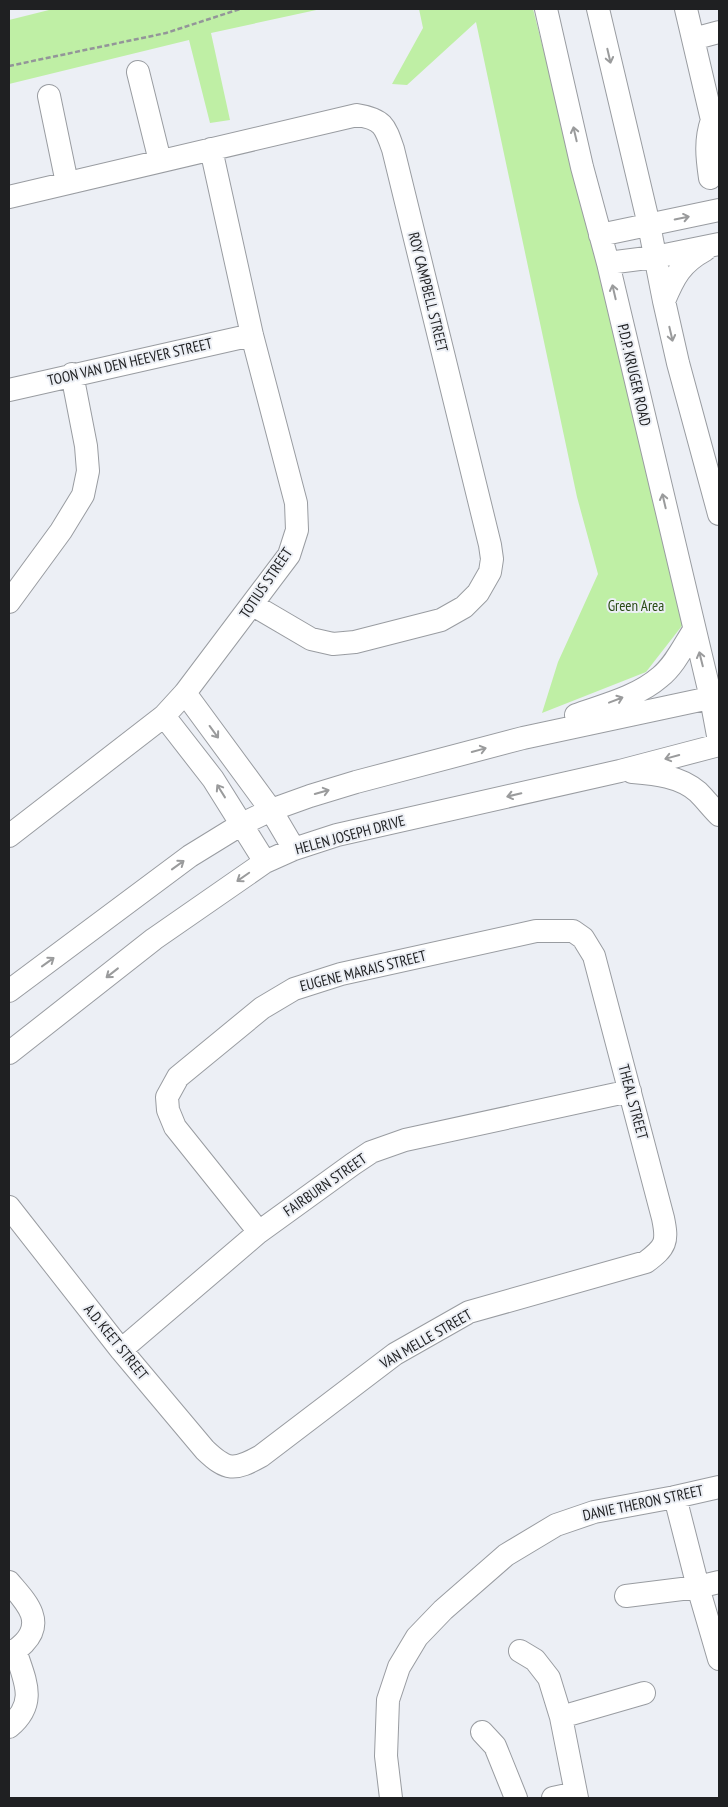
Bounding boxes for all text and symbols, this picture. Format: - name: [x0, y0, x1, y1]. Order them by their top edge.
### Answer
- one-way arrow: [605, 48, 614, 64]
- one-way arrow: [569, 127, 579, 143]
- one-way arrow: [674, 213, 690, 222]
- street label: ROY CAMPBELL STREET: [404, 230, 453, 354]
- one-way arrow: [609, 284, 618, 300]
- street label: P.D.P. KRUGER ROAD: [613, 322, 656, 428]
- one-way arrow: [667, 326, 676, 342]
- street label: TOON VAN DEN HEEVER STREET: [46, 333, 214, 390]
- one-way arrow: [659, 494, 668, 510]
- street label: TOTIUS STREET: [235, 543, 296, 622]
- park label: Green Area: [608, 596, 664, 615]
- one-way arrow: [696, 652, 705, 668]
- one-way arrow: [608, 695, 623, 704]
- one-way arrow: [209, 725, 219, 739]
- one-way arrow: [471, 745, 487, 754]
- one-way arrow: [665, 753, 681, 762]
- one-way arrow: [216, 785, 226, 799]
- one-way arrow: [314, 787, 330, 797]
- one-way arrow: [506, 791, 522, 800]
- street label: HELEN JOSEPH DRIVE: [293, 811, 407, 858]
- one-way arrow: [171, 860, 185, 870]
- one-way arrow: [237, 872, 251, 882]
- street label: EUGENE MARAIS STREET: [298, 946, 428, 995]
- one-way arrow: [41, 956, 54, 967]
- one-way arrow: [106, 967, 119, 978]
- street label: THEAL STREET: [614, 1062, 653, 1142]
- street label: FAIRBURN STREET: [279, 1149, 370, 1220]
- street label: A.D. KEET STREET: [80, 1300, 153, 1384]
- street label: VAN MELLE STREET: [376, 1305, 475, 1373]
- street label: DANIE THERON STREET: [581, 1480, 705, 1525]

